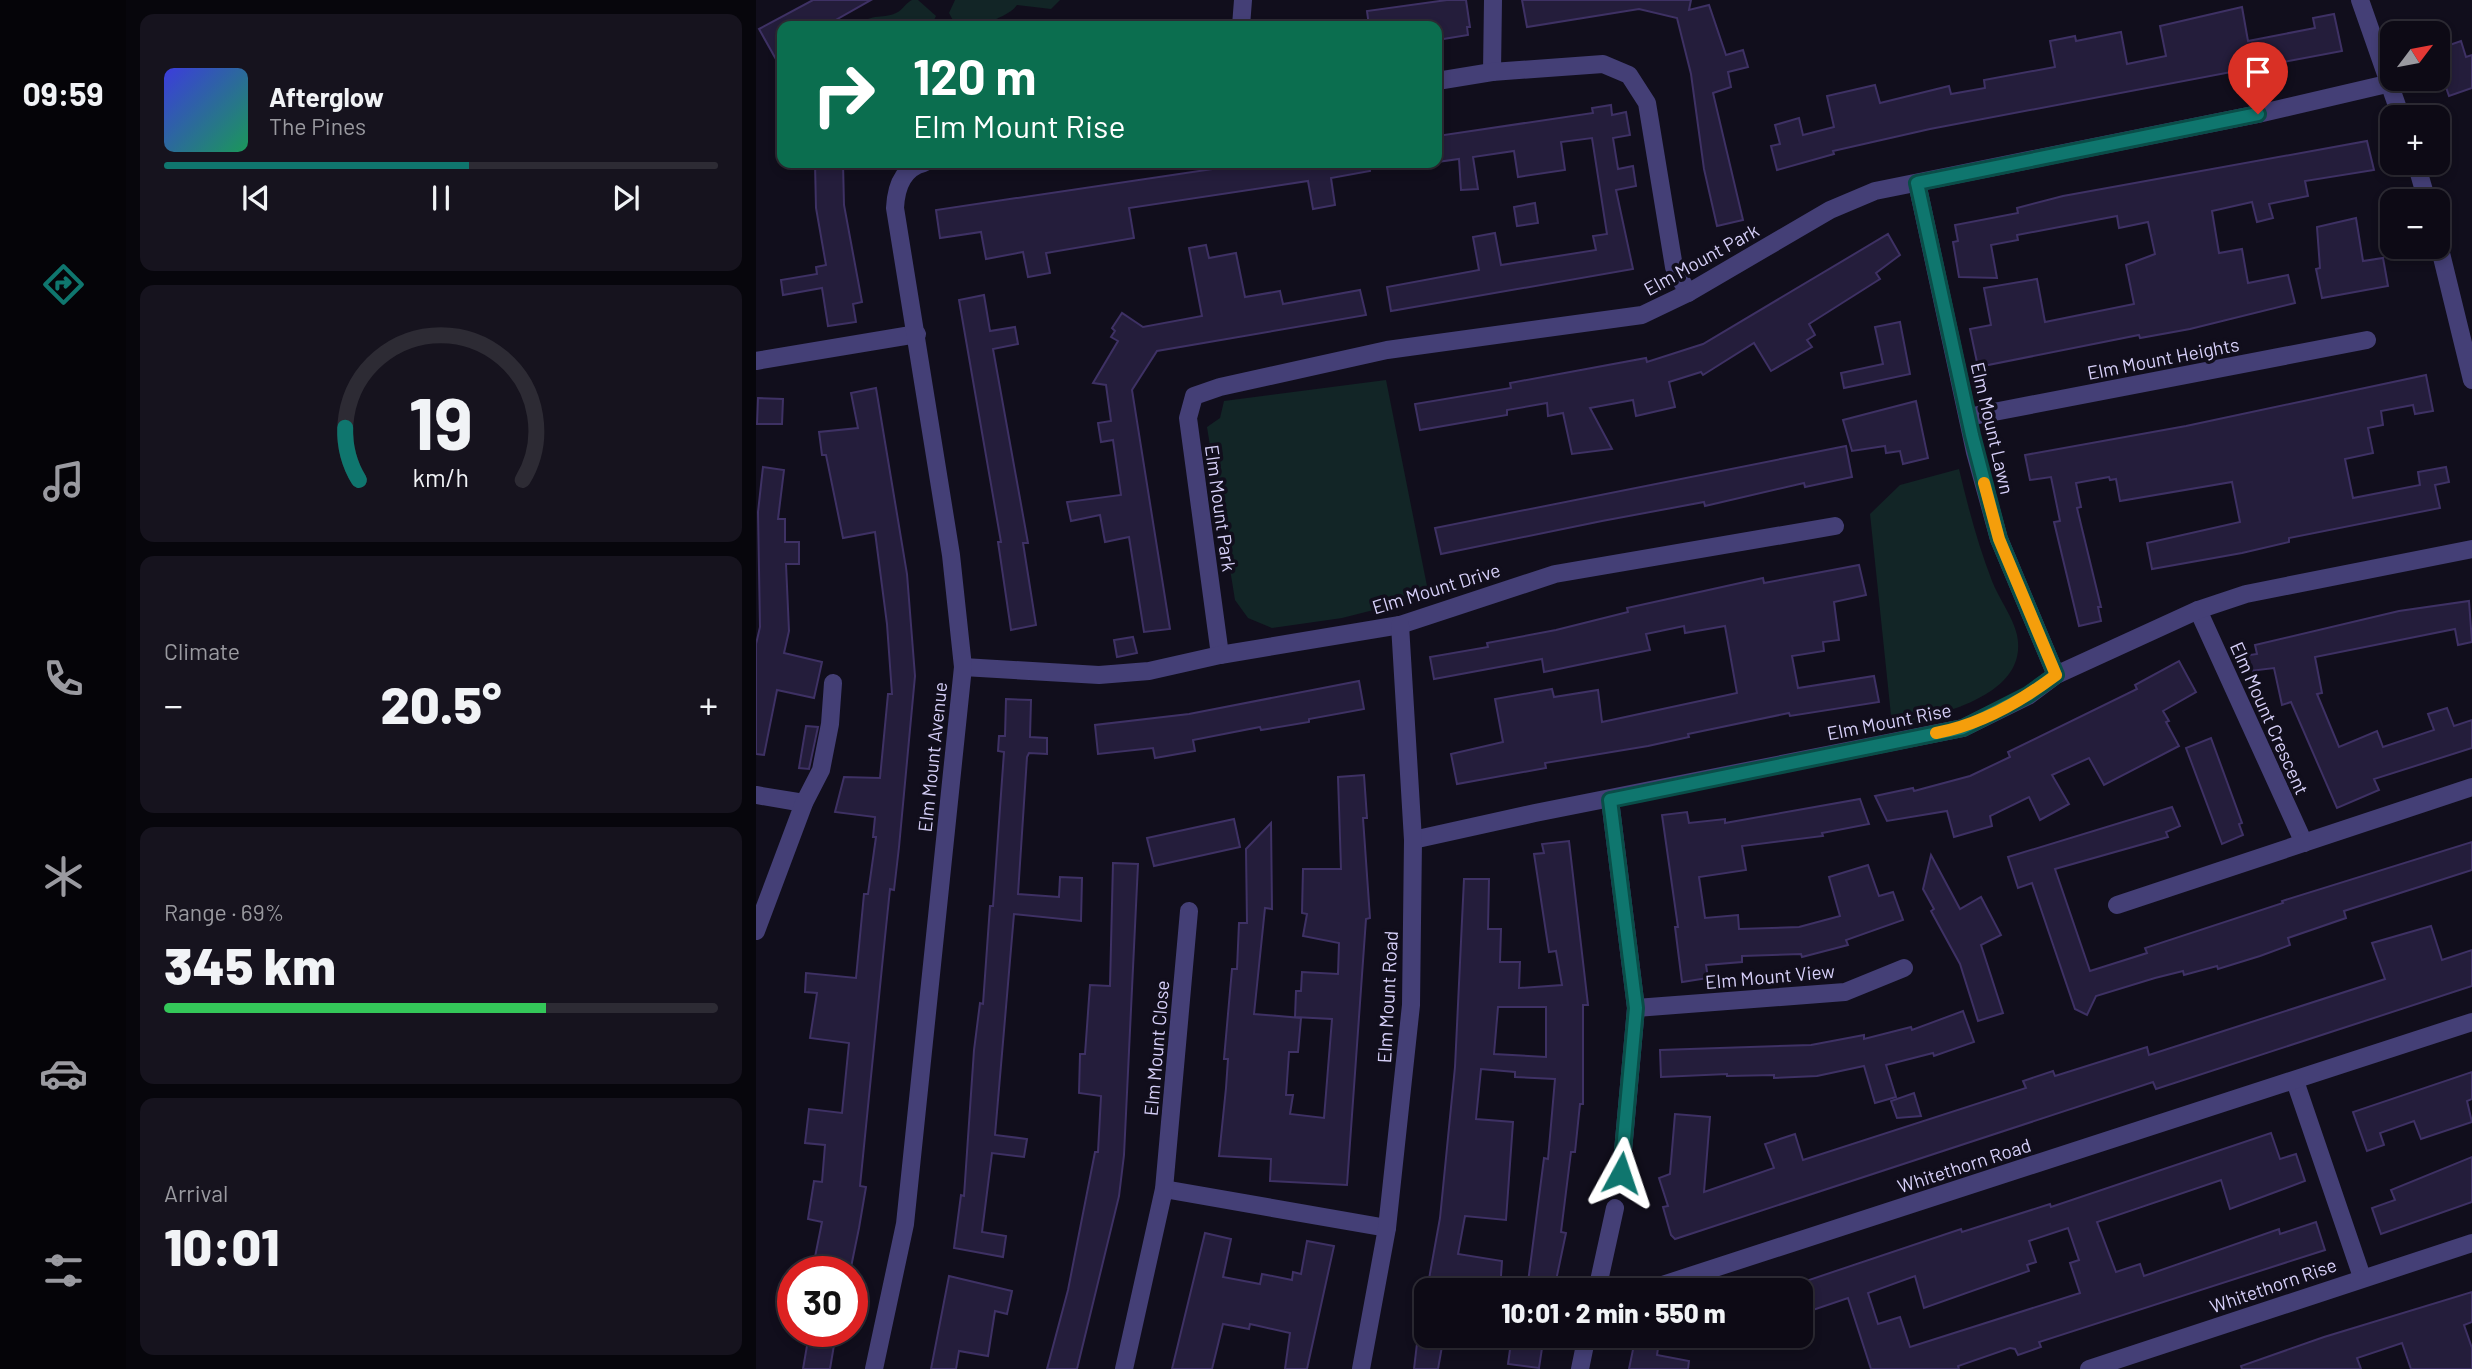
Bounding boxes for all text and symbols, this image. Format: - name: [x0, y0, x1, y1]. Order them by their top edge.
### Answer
- north arrow: [2380, 21, 2450, 91]
- map controls: [2380, 21, 2450, 259]
- pin: [2228, 42, 2288, 114]
- text: 120 m: [913, 46, 1036, 105]
- icon: right: [798, 49, 889, 140]
- icon: arrive: [2239, 53, 2277, 91]
- text: 09:59: [22, 74, 104, 112]
- text: Afterglow: [269, 81, 384, 112]
- button: +: [2380, 105, 2450, 175]
- text: Elm Mount Rise: [913, 106, 1126, 144]
- text: The Pines: [269, 112, 366, 140]
- icon: previous: [237, 179, 275, 217]
- icon: pause: [422, 179, 460, 217]
- icon: next: [607, 179, 645, 217]
- button: −: [2380, 189, 2450, 259]
- street label: Elm Mount Park: [1640, 218, 1762, 300]
- icon: directions: [39, 260, 88, 309]
- street label: Elm Mount Heights: [2085, 332, 2241, 384]
- street label: Elm Mount Lawn: [1967, 360, 2019, 496]
- text: 19: [409, 377, 473, 465]
- street label: Elm Mount Park: [1201, 443, 1241, 573]
- icon: music: [39, 457, 88, 506]
- text: km/h: [413, 461, 469, 491]
- street label: Elm Mount Drive: [1369, 558, 1503, 618]
- text: Climate: [164, 637, 240, 665]
- street label: Elm Mount Crescent: [2226, 638, 2314, 798]
- icon: phone: [39, 654, 88, 703]
- text: 20.5°: [380, 672, 502, 734]
- text: −: [164, 681, 183, 727]
- text: +: [699, 681, 718, 727]
- street label: Elm Mount Avenue: [913, 681, 951, 833]
- street label: Elm Mount Rise: [1825, 698, 1953, 744]
- icon: climate: [39, 852, 88, 901]
- text: Range · 69%: [164, 898, 284, 926]
- street label: Elm Mount Road: [1372, 930, 1402, 1064]
- text: 345 km: [164, 933, 336, 995]
- street label: Elm Mount View: [1704, 959, 1836, 993]
- street label: Elm Mount Close: [1139, 979, 1173, 1117]
- icon: car: [39, 1049, 88, 1098]
- street label: Whitethorn Road: [1894, 1133, 2034, 1197]
- position arrow: [1584, 1136, 1658, 1210]
- text: Arrival: [164, 1179, 228, 1207]
- text: 10:01: [164, 1214, 279, 1276]
- icon: filters: [39, 1246, 88, 1295]
- street label: Whitethorn Rise: [2207, 1253, 2339, 1317]
- speed limit sign: 30: [777, 1256, 868, 1347]
- text: 10:01 · 2 min · 550 m: [1501, 1297, 1726, 1328]

